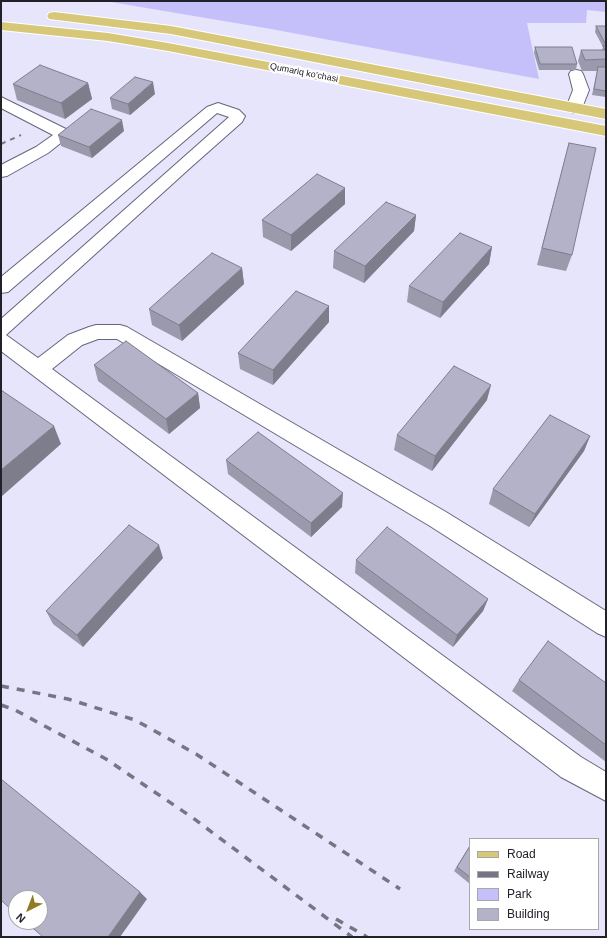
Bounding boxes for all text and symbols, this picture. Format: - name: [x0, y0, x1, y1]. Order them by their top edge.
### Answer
- street label: Qumariq ko'chasi: [269, 61, 339, 85]
- legend: [469, 838, 599, 930]
- text: Road: [507, 847, 536, 861]
- text: Railway: [507, 867, 549, 881]
- text: Park: [507, 887, 532, 901]
- north arrow: [8, 890, 48, 930]
- text: Building: [507, 907, 550, 921]
- text: N: [14, 911, 28, 925]

